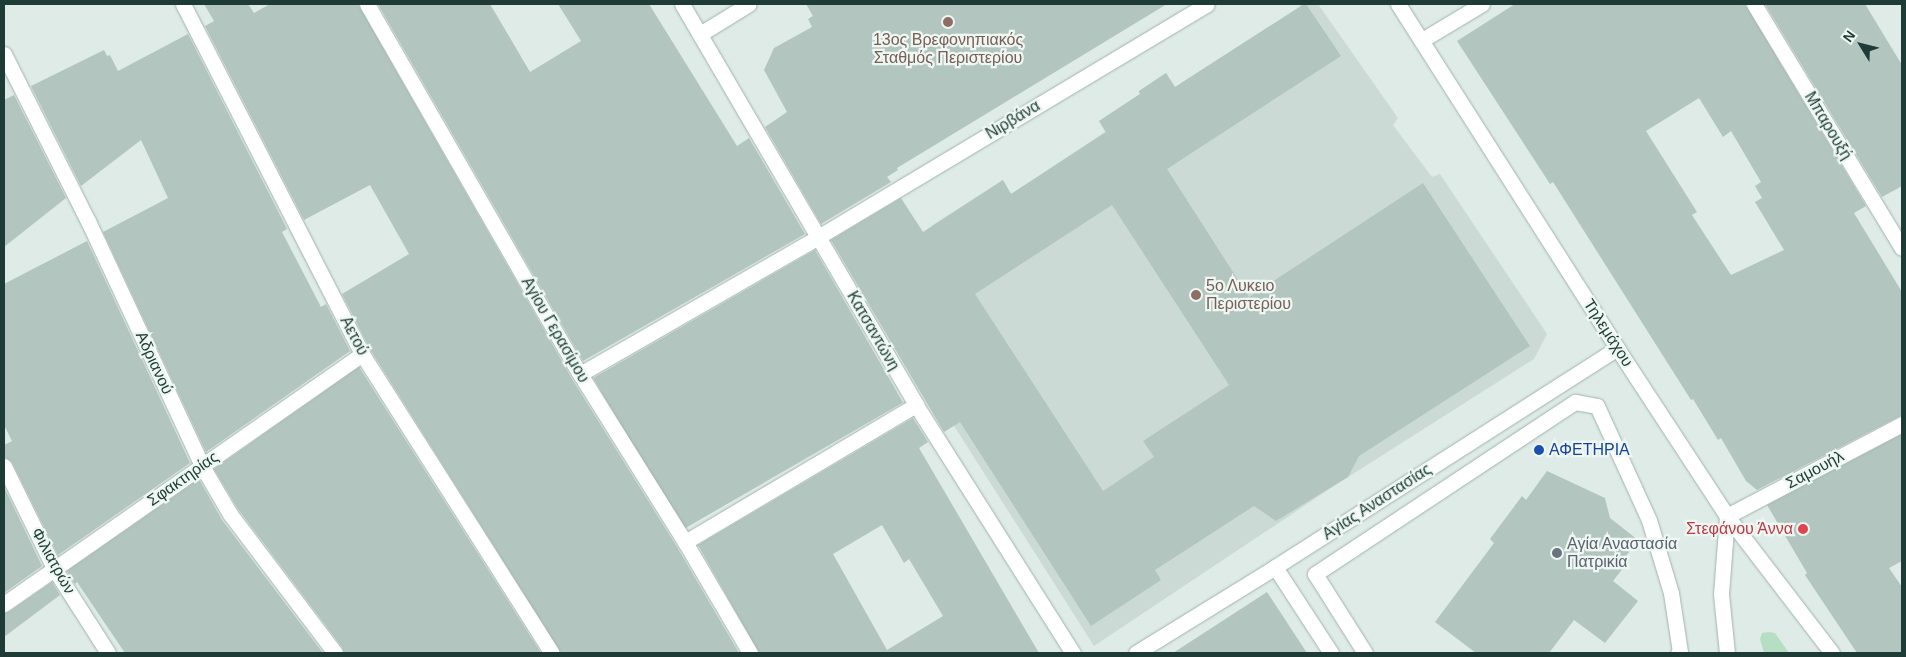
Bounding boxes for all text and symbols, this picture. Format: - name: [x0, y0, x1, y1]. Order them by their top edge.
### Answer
- marker: 13ος Βρεφονηπιακός Σταθμός Περιστερίου: [942, 16, 954, 28]
- north arrow: [1836, 20, 1886, 70]
- text: N: [1839, 27, 1858, 45]
- place label: 13ος Βρεφονηπιακός Σταθμός Περιστερίου: [873, 30, 1023, 68]
- street label: Μπαρουξή: [1800, 88, 1856, 164]
- street label: Νιρβάνα: [982, 96, 1044, 144]
- street label: Αγίου Γερασίμου: [517, 274, 593, 386]
- place label: 5ο Λυκειο Περιστερίου: [1206, 276, 1291, 314]
- street label: Κατσαντώνη: [843, 288, 903, 374]
- marker: 5ο Λυκειο Περιστερίου: [1190, 289, 1202, 301]
- street label: Τηλεμάχου: [1579, 296, 1637, 370]
- street label: Αετού: [336, 313, 372, 359]
- street label: Αδριανού: [131, 329, 177, 397]
- place label: ΑΦΕΤΗΡΙΑ: [1549, 440, 1630, 460]
- marker: ΑΦΕΤΗΡΙΑ: [1533, 444, 1545, 456]
- street label: Σαμουήλ: [1783, 447, 1847, 493]
- street label: Σφακτηρίας: [144, 448, 222, 510]
- street label: Αγίας Αναστασίας: [1319, 459, 1435, 545]
- place label: Στεφάνου Άννα: [1685, 519, 1793, 539]
- marker: Στεφάνου Άννα: [1797, 523, 1809, 535]
- street label: Φιλιατρών: [27, 524, 79, 598]
- place label: Αγία Αναστασία Πατρικία: [1567, 534, 1678, 572]
- marker: Αγία Αναστασία Πατρικία: [1551, 547, 1563, 559]

